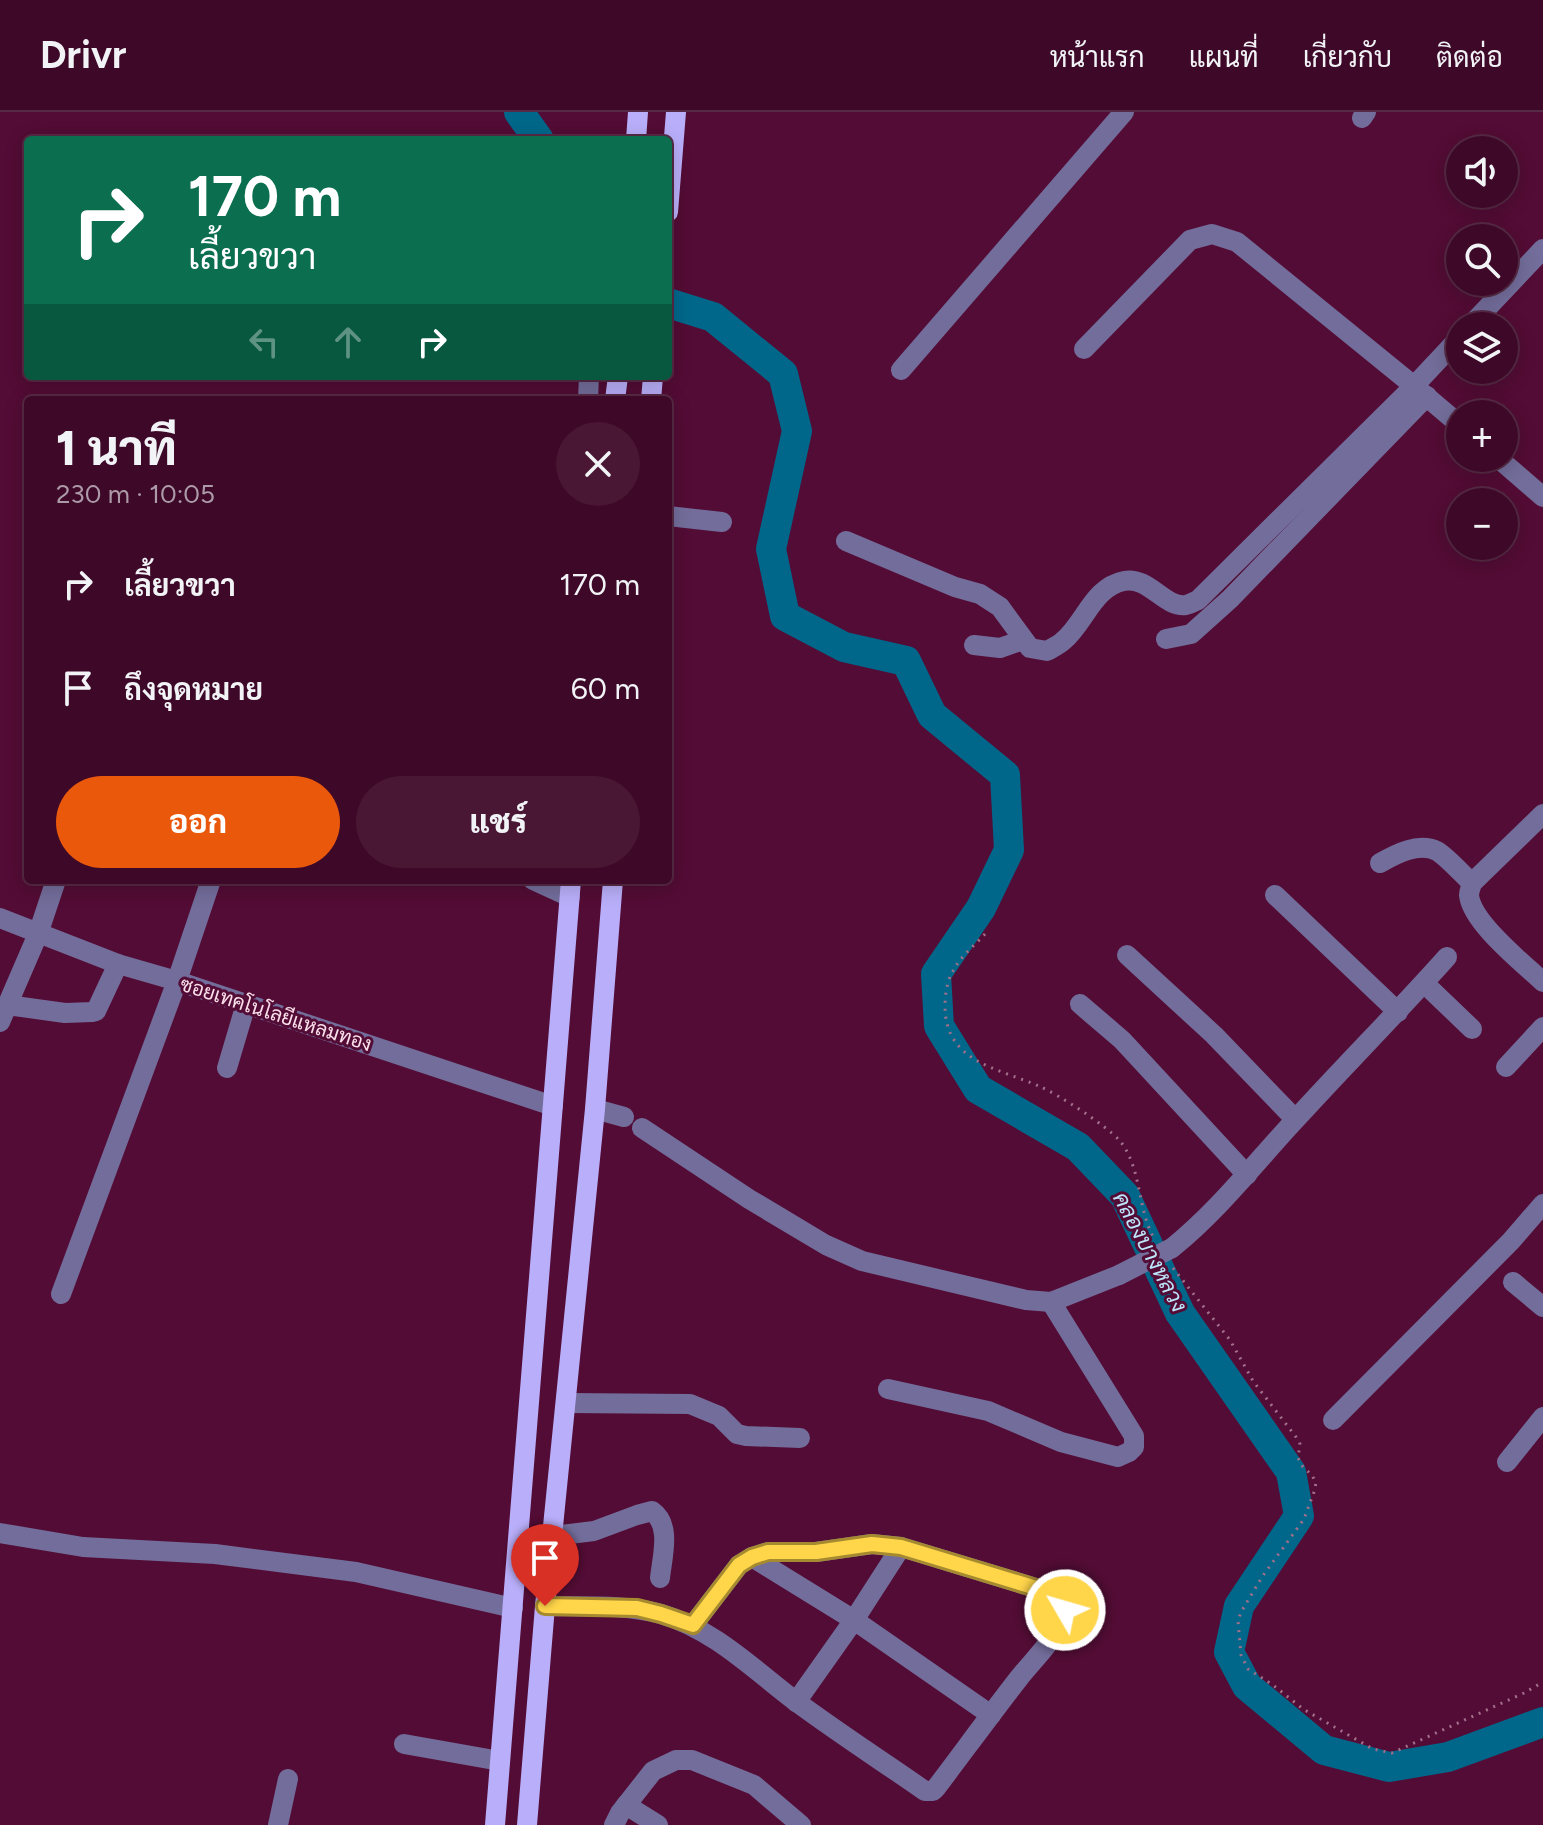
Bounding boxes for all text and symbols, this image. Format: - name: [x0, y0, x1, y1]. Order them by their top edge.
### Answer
- text: Drivr: [40, 32, 127, 78]
- text: หน้าแรก: [1050, 40, 1145, 74]
- text: แผนที่: [1189, 40, 1259, 74]
- text: เกี่ยวกับ: [1303, 40, 1392, 74]
- text: ติดต่อ: [1436, 40, 1503, 74]
- map controls: [1446, 136, 1518, 560]
- button: sound: [1446, 136, 1518, 208]
- text: 170 m: [188, 163, 341, 230]
- icon: right: [56, 168, 160, 272]
- button: search: [1446, 224, 1518, 296]
- text: เลี้ยวขวา: [188, 235, 316, 278]
- button: layers: [1446, 312, 1518, 384]
- icon: left: [242, 320, 286, 364]
- icon: ahead: [326, 320, 370, 364]
- icon: right: [410, 320, 454, 364]
- button: +: [1446, 400, 1518, 472]
- text: 1 นาที: [56, 419, 177, 477]
- button: close: [556, 422, 640, 506]
- text: 230 m · 10:05: [56, 478, 215, 510]
- button: −: [1446, 488, 1518, 560]
- icon: right: [56, 562, 100, 606]
- text: 170 m: [559, 566, 640, 603]
- text: เลี้ยวขวา: [124, 567, 236, 604]
- icon: arrive: [56, 666, 100, 710]
- text: 60 m: [571, 670, 640, 707]
- text: ถึงจุดหมาย: [124, 671, 263, 708]
- button: ออก: [56, 776, 340, 868]
- button: แชร์: [356, 776, 640, 868]
- street label: ซอยเทคโนโลยีแหลมทอง: [177, 971, 375, 1056]
- water label: คลองบางหลวง: [1107, 1187, 1193, 1317]
- pin: [511, 1524, 579, 1606]
- icon: arrive: [523, 1536, 567, 1580]
- position arrow: [1023, 1568, 1107, 1652]

